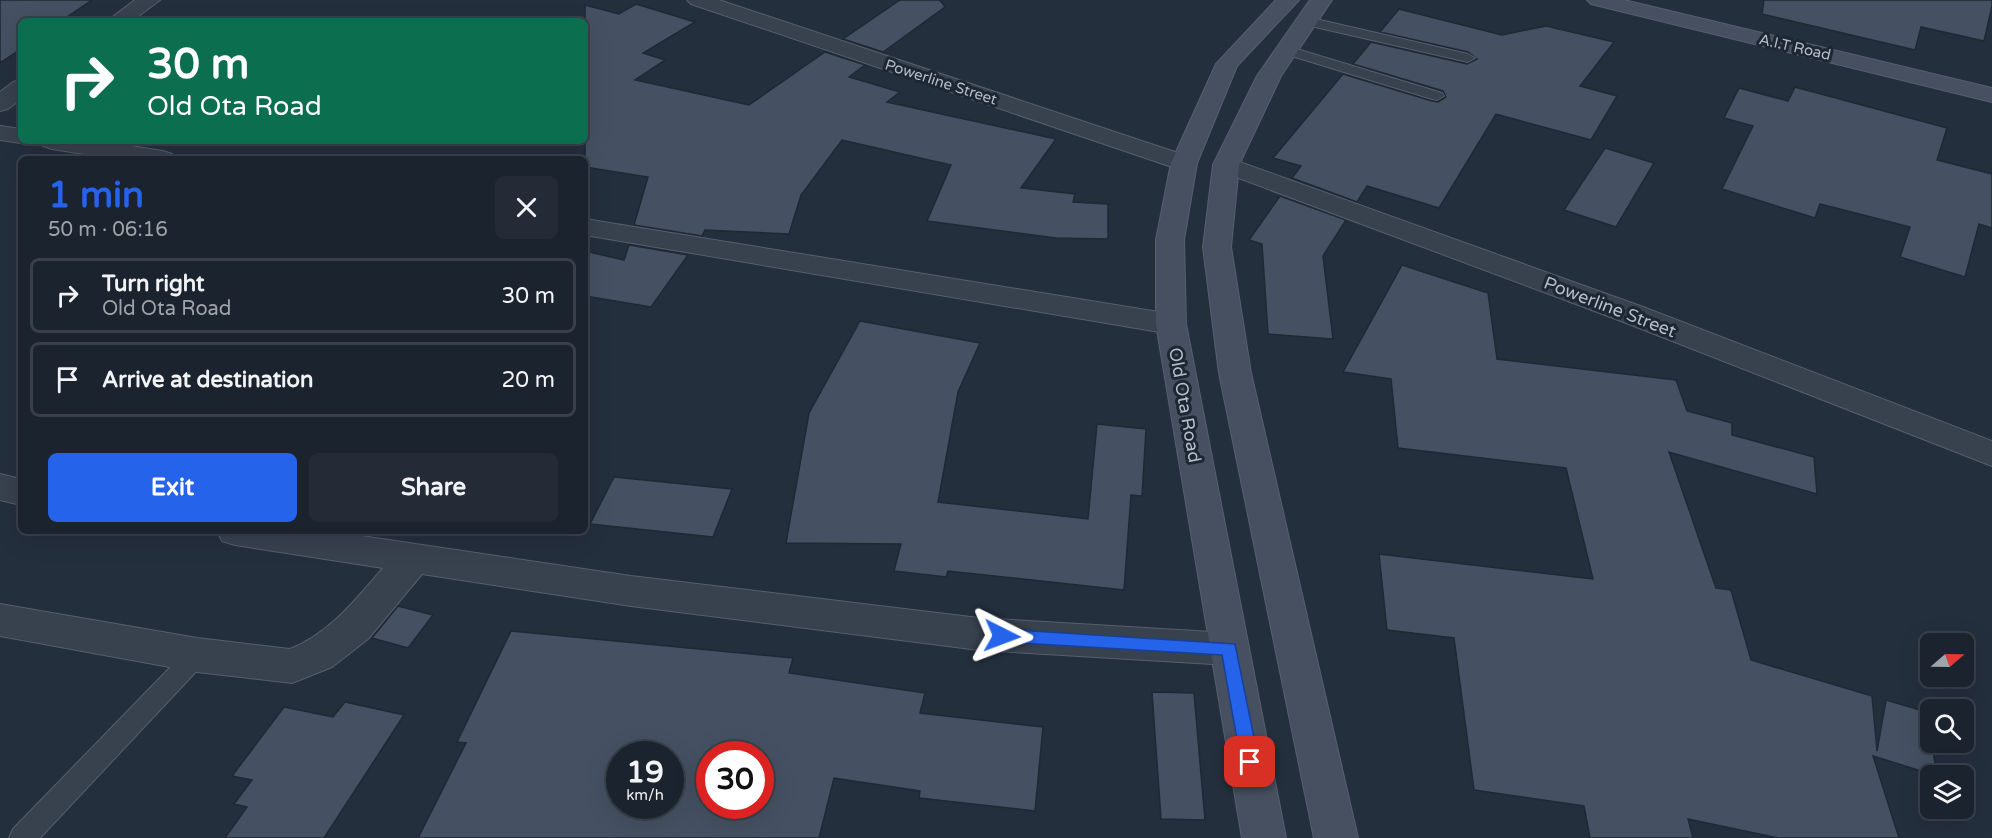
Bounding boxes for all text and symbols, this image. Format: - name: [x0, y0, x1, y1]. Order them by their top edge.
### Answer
- street label: A.I.T Road: [1757, 30, 1833, 64]
- text: 30 m: [147, 39, 249, 90]
- icon: right: [48, 42, 126, 120]
- street label: Powerline Street: [883, 55, 1000, 109]
- text: Old Ota Road: [147, 90, 322, 123]
- text: 1 min: [48, 174, 144, 217]
- button: close: [495, 176, 558, 239]
- text: 50 m · 06:16: [48, 218, 168, 242]
- text: Turn right: [102, 271, 204, 297]
- street label: Powerline Street: [1541, 272, 1679, 342]
- icon: right: [51, 279, 84, 312]
- text: 30 m: [501, 283, 555, 309]
- text: Old Ota Road: [102, 297, 231, 321]
- street label: Old Ota Road: [1164, 346, 1206, 464]
- icon: arrive: [51, 363, 84, 396]
- text: Arrive at destination: [102, 367, 313, 393]
- text: 20 m: [501, 367, 555, 393]
- button: Exit: [48, 453, 297, 522]
- button: Share: [309, 453, 558, 522]
- position arrow: [970, 604, 1034, 668]
- north arrow: [1920, 633, 1974, 687]
- map controls: [1920, 633, 1974, 819]
- button: search: [1920, 699, 1974, 753]
- pin: [1224, 736, 1275, 787]
- speed limit sign: 30: [696, 741, 774, 819]
- icon: arrive: [1233, 745, 1266, 778]
- text: 19: [626, 754, 664, 791]
- button: layers: [1920, 765, 1974, 819]
- text: km/h: [626, 786, 664, 804]

